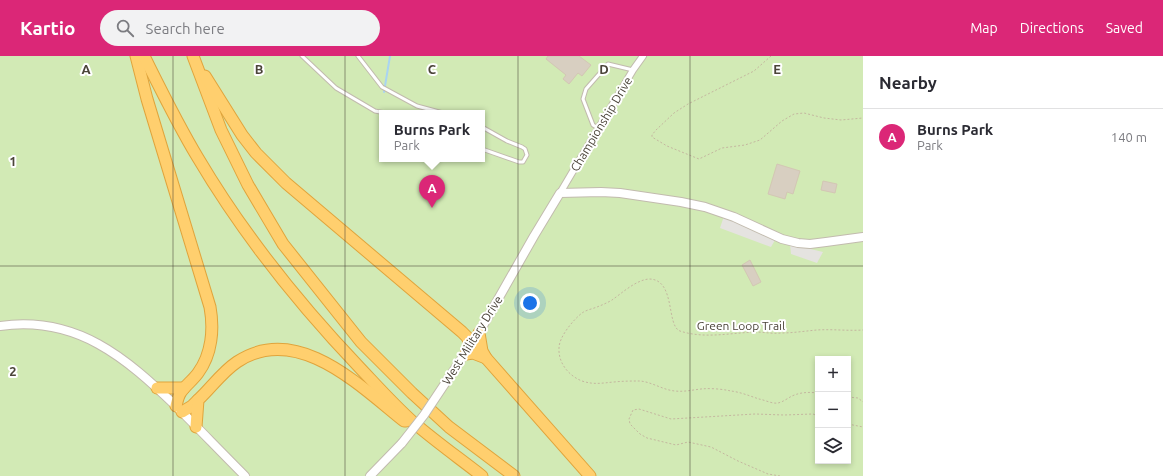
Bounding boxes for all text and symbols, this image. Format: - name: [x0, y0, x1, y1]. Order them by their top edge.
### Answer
- search box: [100, 10, 380, 46]
- text: Kartio: [20, 17, 76, 39]
- icon: search: [114, 17, 136, 39]
- text: Search here: [146, 20, 225, 37]
- text: Map: [970, 20, 998, 36]
- text: Directions: [1020, 20, 1084, 36]
- text: Saved: [1106, 20, 1143, 36]
- text: A: [81, 62, 91, 76]
- text: B: [255, 62, 264, 76]
- text: C: [428, 62, 437, 76]
- text: D: [599, 62, 609, 76]
- text: E: [773, 62, 781, 76]
- text: Nearby: [879, 73, 937, 92]
- street label: Championship Drive: [568, 75, 634, 173]
- popup: [379, 110, 485, 162]
- text: Burns Park: [394, 121, 470, 138]
- text: Burns Park: [917, 121, 993, 138]
- text: A: [887, 130, 897, 144]
- text: 140 m: [1111, 130, 1147, 144]
- text: Park: [394, 138, 420, 152]
- text: Park: [917, 138, 943, 152]
- text: 1: [9, 154, 17, 168]
- pin: A: [419, 175, 445, 208]
- street label: West Military Drive: [439, 293, 505, 387]
- your location: [520, 293, 540, 313]
- street label: Green Loop Trail: [697, 319, 785, 332]
- map controls: [815, 356, 851, 464]
- button: +: [815, 356, 851, 392]
- text: 2: [9, 364, 17, 378]
- button: −: [815, 392, 851, 428]
- button: layers: [815, 428, 851, 464]

